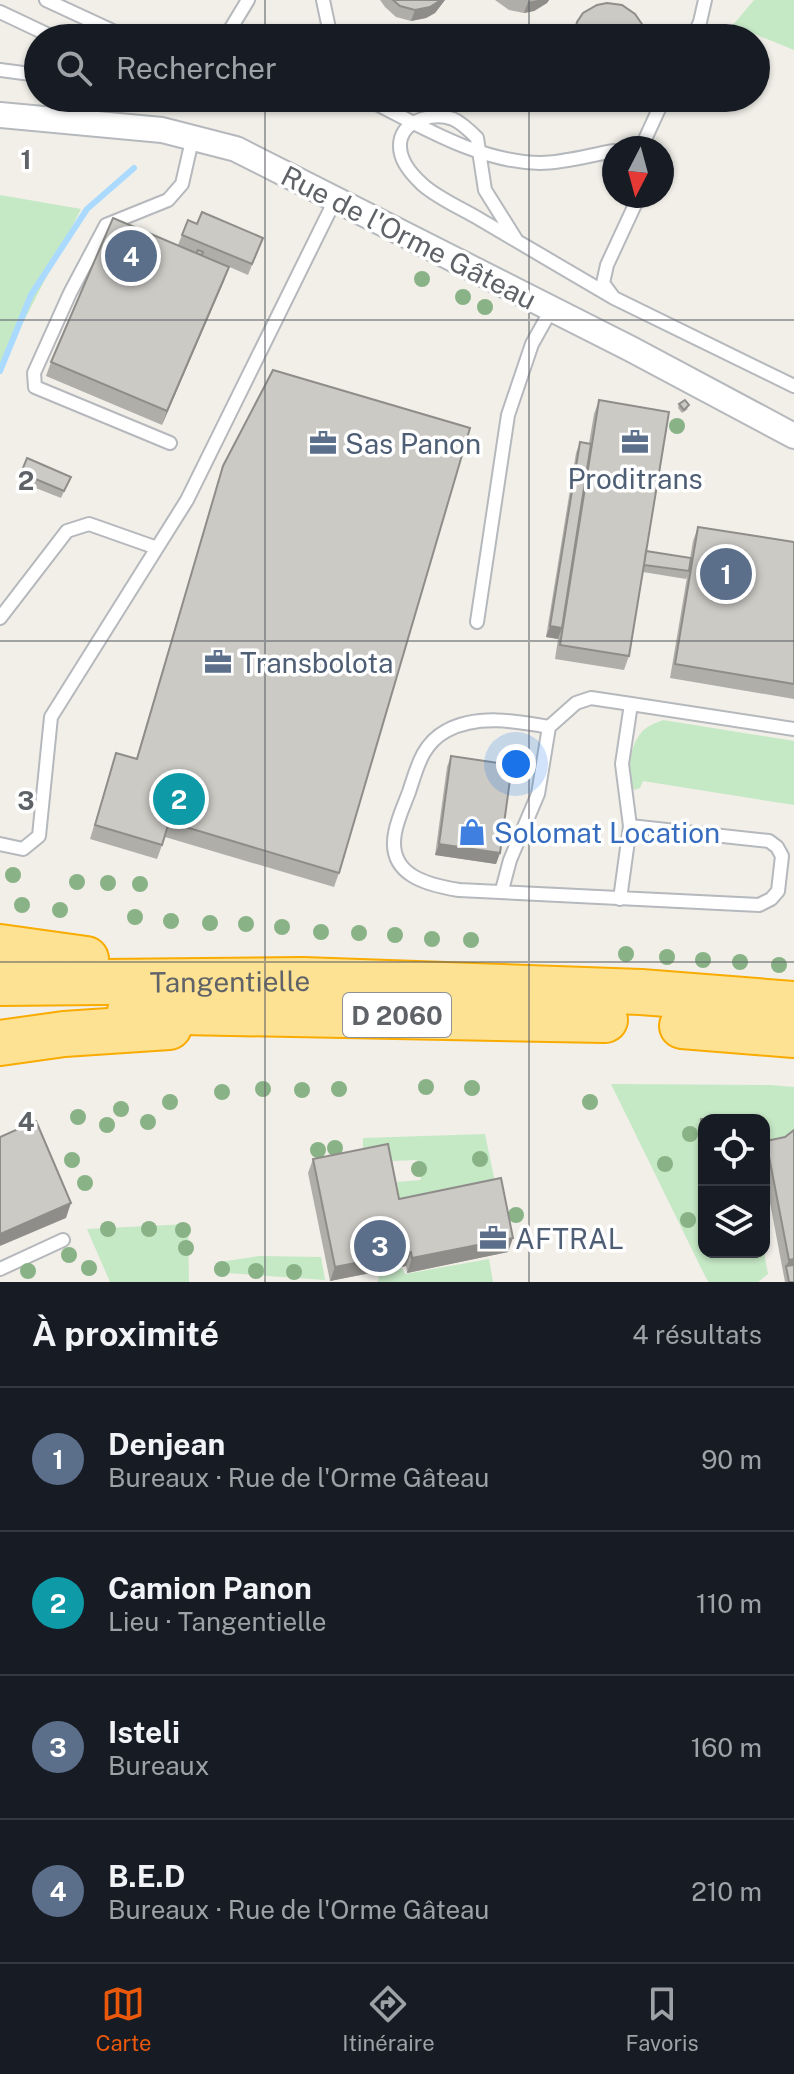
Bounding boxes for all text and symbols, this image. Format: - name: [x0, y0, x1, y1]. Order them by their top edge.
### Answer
- search box: [24, 24, 770, 112]
- icon: search: [52, 46, 96, 90]
- text: Rechercher: [116, 50, 277, 86]
- north arrow: [602, 136, 674, 208]
- text: 1: [20, 144, 32, 175]
- street label: Rue de l'Orme Gâteau: [276, 158, 542, 316]
- pin: 4: [105, 226, 157, 286]
- place label: Sas Panon: [345, 427, 481, 460]
- office icon: Proditrans: [620, 427, 650, 457]
- office icon: Sas Panon: [308, 428, 338, 458]
- place label: Proditrans: [567, 462, 703, 495]
- text: 2: [18, 465, 34, 496]
- pin: 1: [700, 544, 752, 604]
- place label: Transbolota: [240, 646, 394, 679]
- office icon: Transbolota: [203, 647, 233, 677]
- your location: [496, 744, 536, 784]
- pin: 2: [153, 769, 205, 829]
- text: 3: [17, 785, 35, 816]
- place label: Solomat Location: [494, 816, 720, 849]
- shop icon: Solomat Location: [457, 817, 487, 847]
- street label: Tangentielle: [150, 963, 310, 998]
- road number: D 2060: [343, 993, 451, 1037]
- text: 4: [17, 1106, 35, 1137]
- map controls: [698, 1114, 770, 1258]
- button: locate: [698, 1114, 770, 1186]
- button: layers: [698, 1186, 770, 1258]
- pin: 3: [354, 1216, 406, 1276]
- place label: AFTRAL: [515, 1222, 624, 1255]
- office icon: AFTRAL: [478, 1223, 508, 1253]
- text: À proximité: [32, 1314, 219, 1354]
- text: 4 résultats: [632, 1319, 762, 1350]
- text: Denjean: [108, 1426, 225, 1462]
- text: 1: [52, 1444, 64, 1475]
- text: 90 m: [701, 1444, 762, 1475]
- text: Bureaux · Rue de l'Orme Gâteau: [108, 1462, 489, 1493]
- text: Camion Panon: [108, 1570, 312, 1606]
- text: 2: [50, 1588, 66, 1619]
- text: 110 m: [696, 1588, 762, 1619]
- text: Lieu · Tangentielle: [108, 1606, 327, 1637]
- text: Isteli: [108, 1714, 180, 1750]
- text: 3: [49, 1732, 67, 1763]
- text: 160 m: [691, 1732, 762, 1763]
- text: Bureaux: [108, 1750, 209, 1781]
- text: B.E.D: [108, 1858, 185, 1894]
- text: 4: [49, 1876, 67, 1907]
- text: 210 m: [691, 1876, 762, 1907]
- text: Bureaux · Rue de l'Orme Gâteau: [108, 1894, 489, 1925]
- tab: Carte: [95, 1982, 152, 2056]
- tab: Itinéraire: [342, 1982, 435, 2056]
- tab: Favoris: [625, 1982, 699, 2056]

